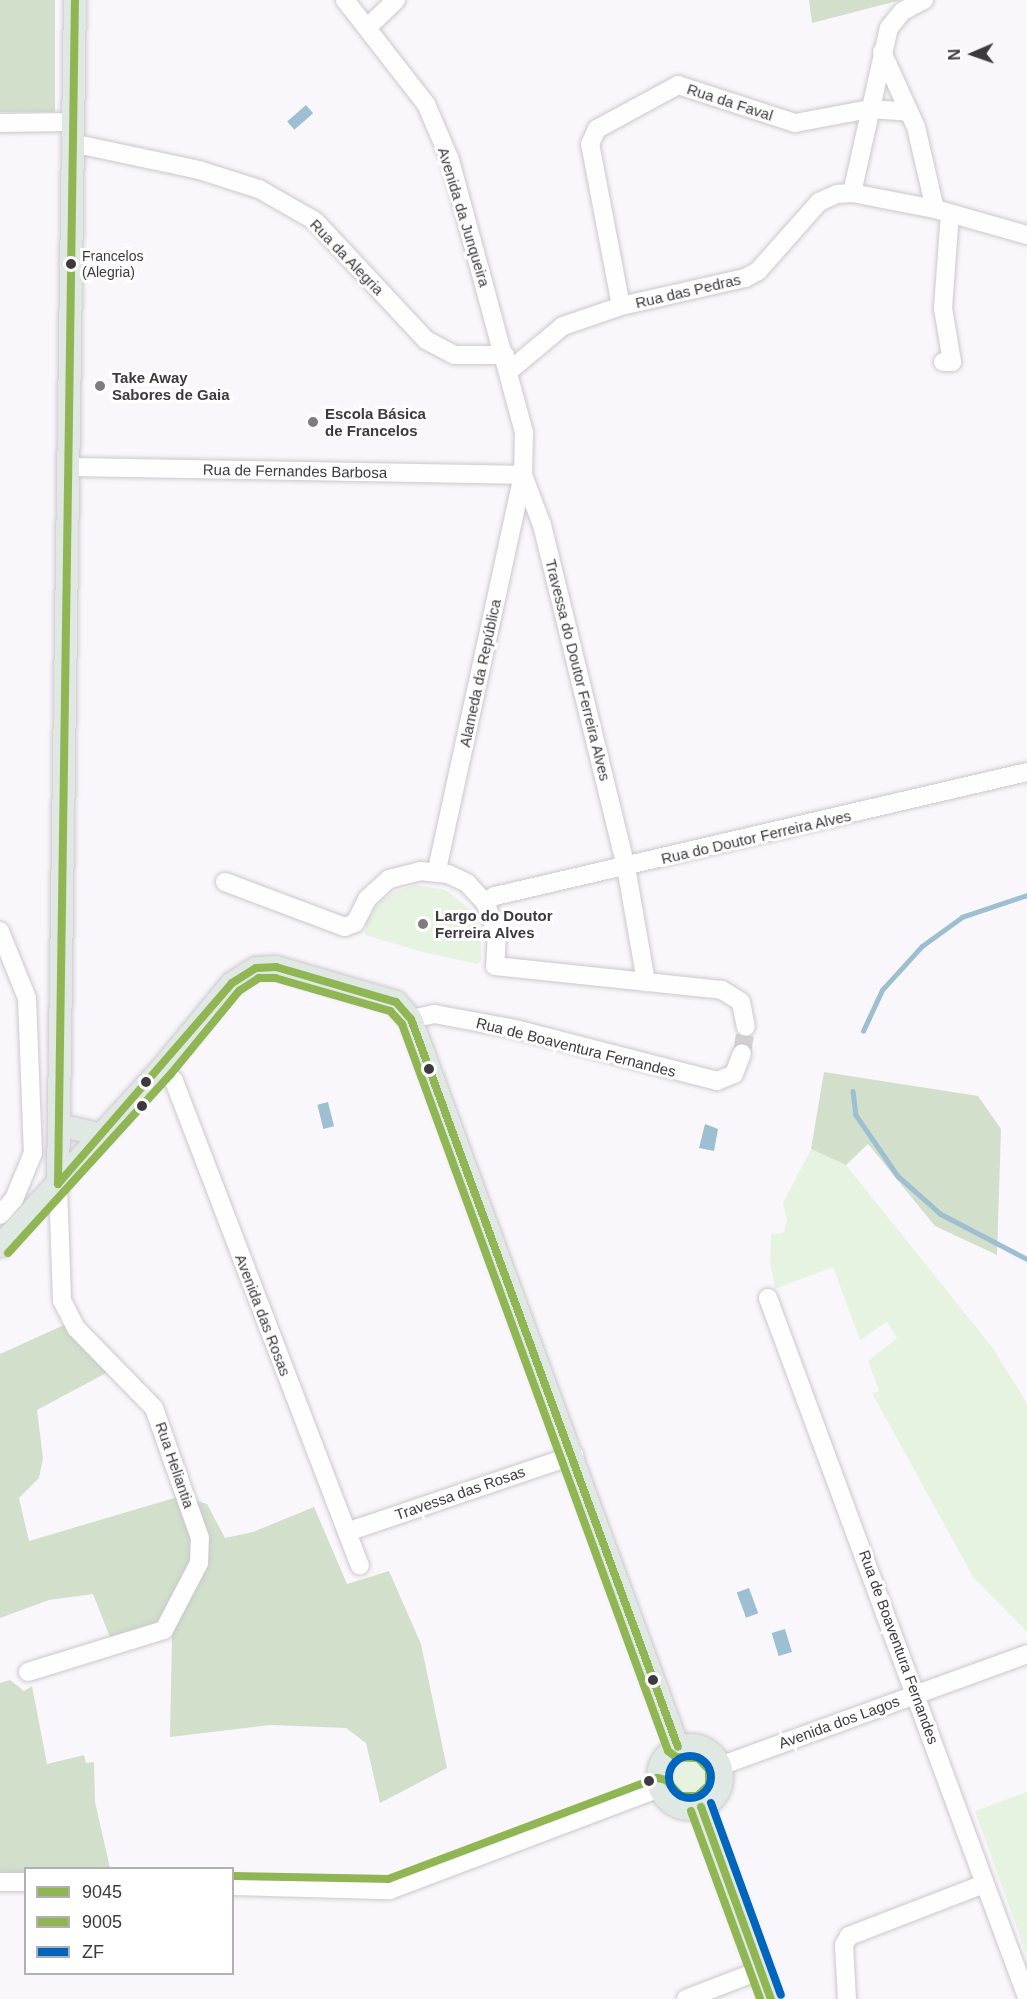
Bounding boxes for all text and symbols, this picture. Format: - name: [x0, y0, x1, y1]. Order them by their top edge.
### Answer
- north arrow: [943, 24, 1003, 84]
- text: N: [946, 49, 963, 61]
- street label: Rua da Faval: [685, 80, 775, 124]
- street label: Avenida da Junqueira: [434, 145, 494, 289]
- street label: Rua da Alegria: [306, 215, 388, 299]
- place label: Francelos (Alegria): [82, 248, 143, 280]
- marker: Francelos (Alegria): [65, 258, 77, 270]
- street label: Rua das Pedras: [634, 270, 742, 312]
- place label: Take Away Sabores de Gaia: [112, 368, 230, 403]
- marker: Take Away Sabores de Gaia: [93, 379, 107, 393]
- place label: Escola Básica de Francelos: [325, 404, 426, 439]
- marker: Escola Básica de Francelos: [306, 415, 320, 429]
- street label: Rua de Fernandes Barbosa: [203, 460, 387, 482]
- street label: Travessa do Doutor Ferreira Alves: [542, 557, 614, 783]
- street label: Alameda da República: [456, 597, 504, 749]
- street label: Rua do Doutor Ferreira Alves: [659, 806, 853, 868]
- place label: Largo do Doutor Ferreira Alves: [435, 906, 552, 941]
- marker: Largo do Doutor Ferreira Alves: [416, 917, 430, 931]
- street label: Rua de Boaventura Fernandes: [474, 1013, 678, 1081]
- unlabelled marker: [423, 1063, 435, 1075]
- unlabelled marker: [140, 1076, 152, 1088]
- unlabelled marker: [136, 1100, 148, 1112]
- street label: Avenida das Rosas: [231, 1252, 295, 1378]
- street label: Rua Heliantia: [152, 1419, 198, 1511]
- street label: Travessa das Rosas: [393, 1462, 527, 1524]
- street label: Rua de Boaventura Fernandes: [855, 1548, 943, 1746]
- unlabelled marker: [647, 1674, 659, 1686]
- street label: Avenida dos Lagos: [776, 1692, 902, 1752]
- unlabelled marker: [643, 1775, 655, 1787]
- legend: [24, 1867, 234, 1975]
- text: 9045: [82, 1882, 122, 1902]
- text: 9005: [82, 1912, 122, 1932]
- text: ZF: [82, 1942, 104, 1962]

